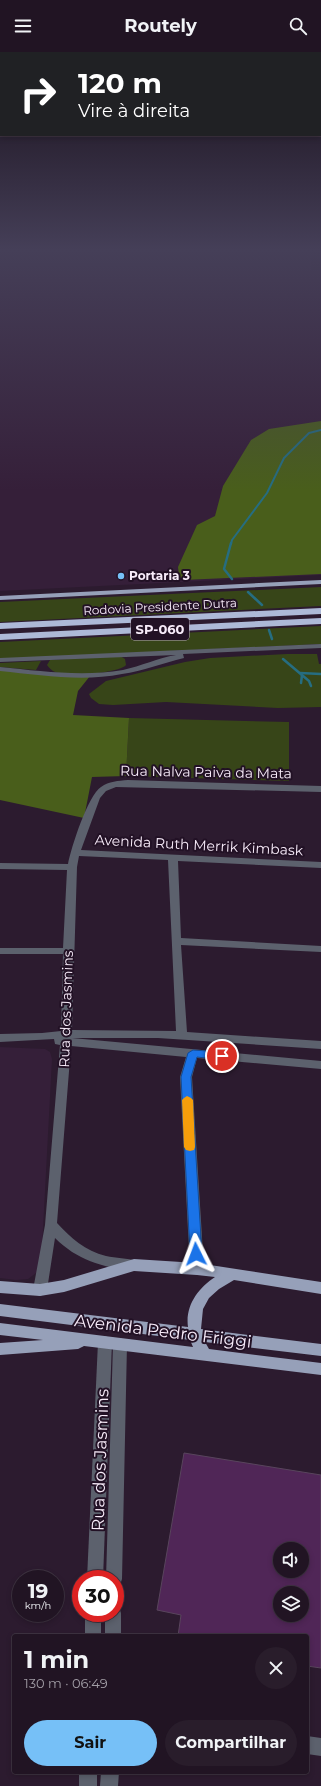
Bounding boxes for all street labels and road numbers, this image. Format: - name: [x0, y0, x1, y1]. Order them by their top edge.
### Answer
- street label: Rodovia Presidente Dutra: [83, 595, 237, 618]
- road number: SP-060: [131, 618, 189, 640]
- street label: Rua Nalva Paiva da Mata: [120, 762, 292, 782]
- street label: Avenida Ruth Merrik Kimbask: [94, 831, 304, 859]
- street label: Rua dos Jasmins: [55, 950, 77, 1068]
- street label: Avenida Pedro Friggi: [73, 1310, 253, 1352]
- street label: Rua dos Jasmins: [88, 1389, 112, 1531]

